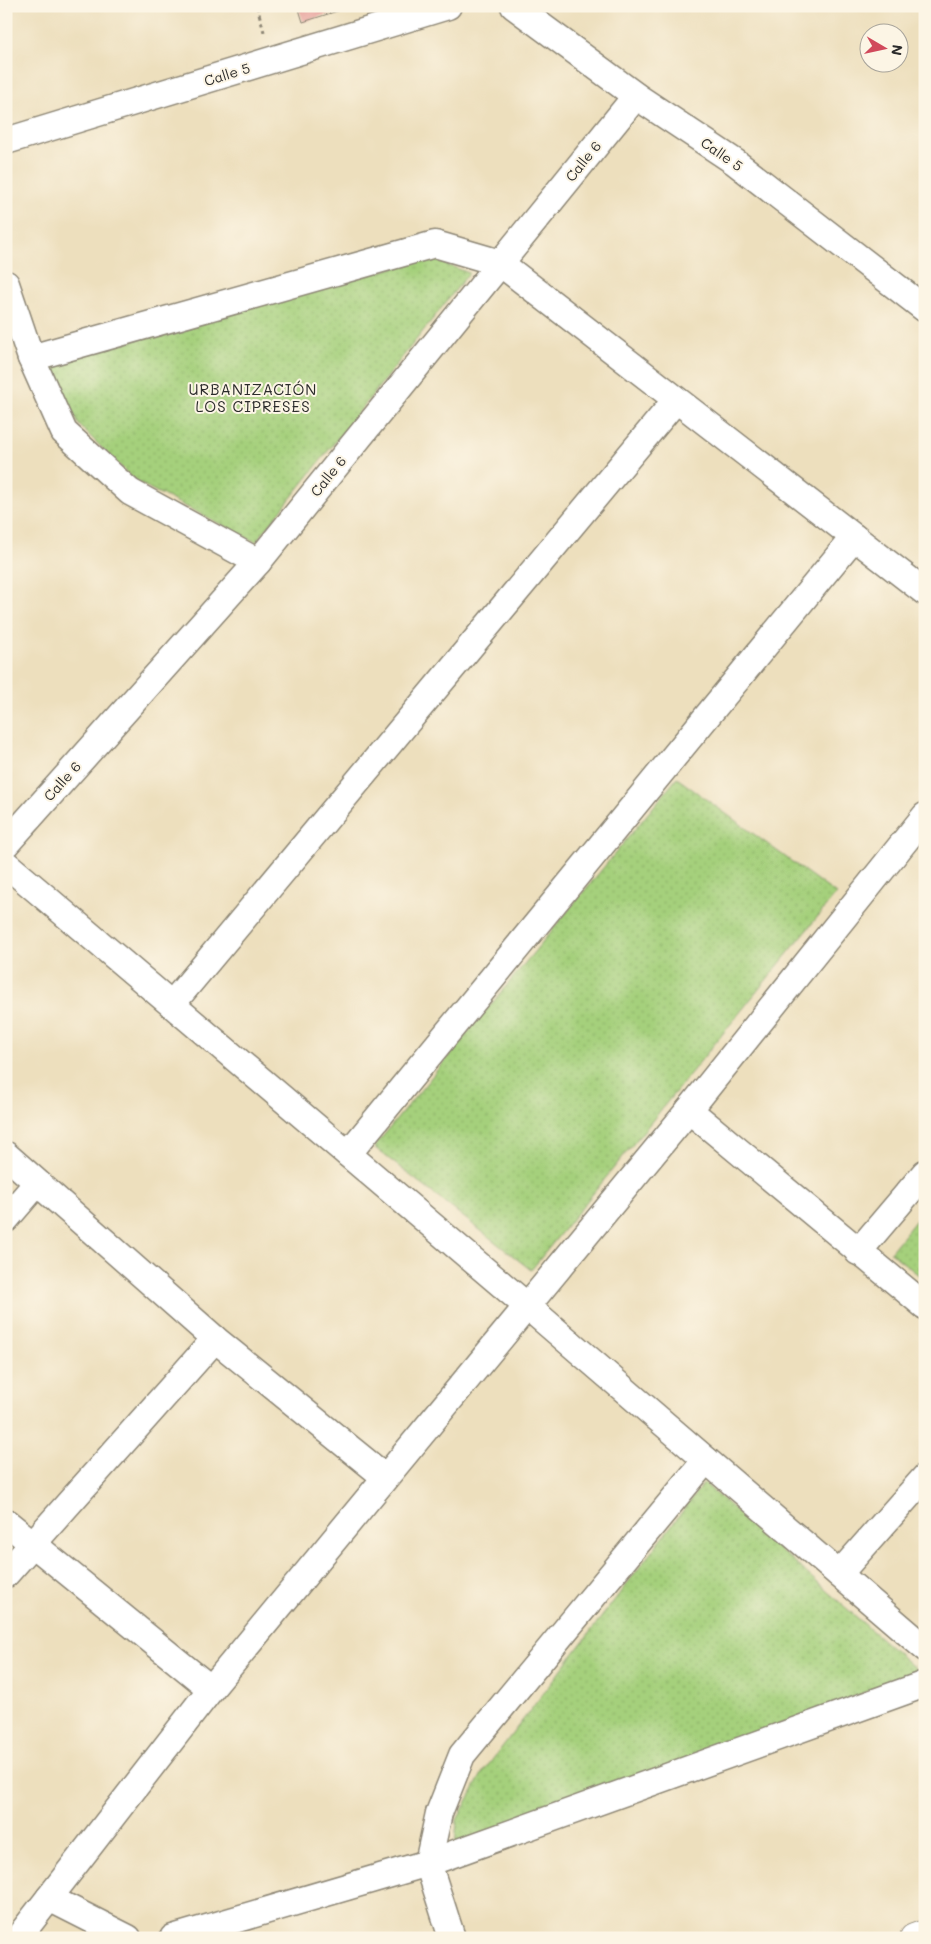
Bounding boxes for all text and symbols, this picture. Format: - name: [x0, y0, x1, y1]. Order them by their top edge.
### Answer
- north arrow: [858, 22, 908, 72]
- text: N: [887, 43, 908, 57]
- street label: Calle 5: [202, 58, 252, 90]
- street label: Calle 5: [697, 133, 747, 175]
- street label: Calle 6: [561, 137, 605, 185]
- district label: URBANIZACIÓN LOS CIPRESES: [189, 379, 317, 416]
- street label: Calle 6: [306, 452, 350, 500]
- street label: Calle 6: [39, 757, 85, 805]

